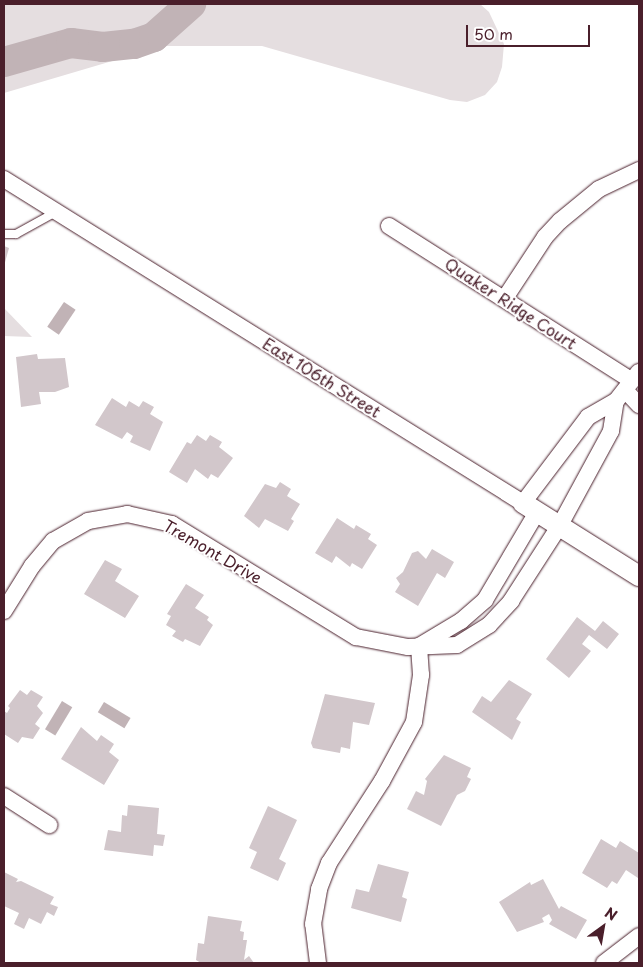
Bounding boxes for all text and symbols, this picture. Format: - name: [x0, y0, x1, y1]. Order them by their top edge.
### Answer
- scale bar: [468, 15, 592, 47]
- text: 50 m: [474, 22, 513, 45]
- street label: Quaker Ridge Court: [441, 253, 581, 353]
- street label: East 106th Street: [259, 333, 385, 421]
- street label: Tremont Drive: [160, 515, 266, 587]
- north arrow: [578, 902, 628, 952]
- text: N: [601, 902, 621, 926]

